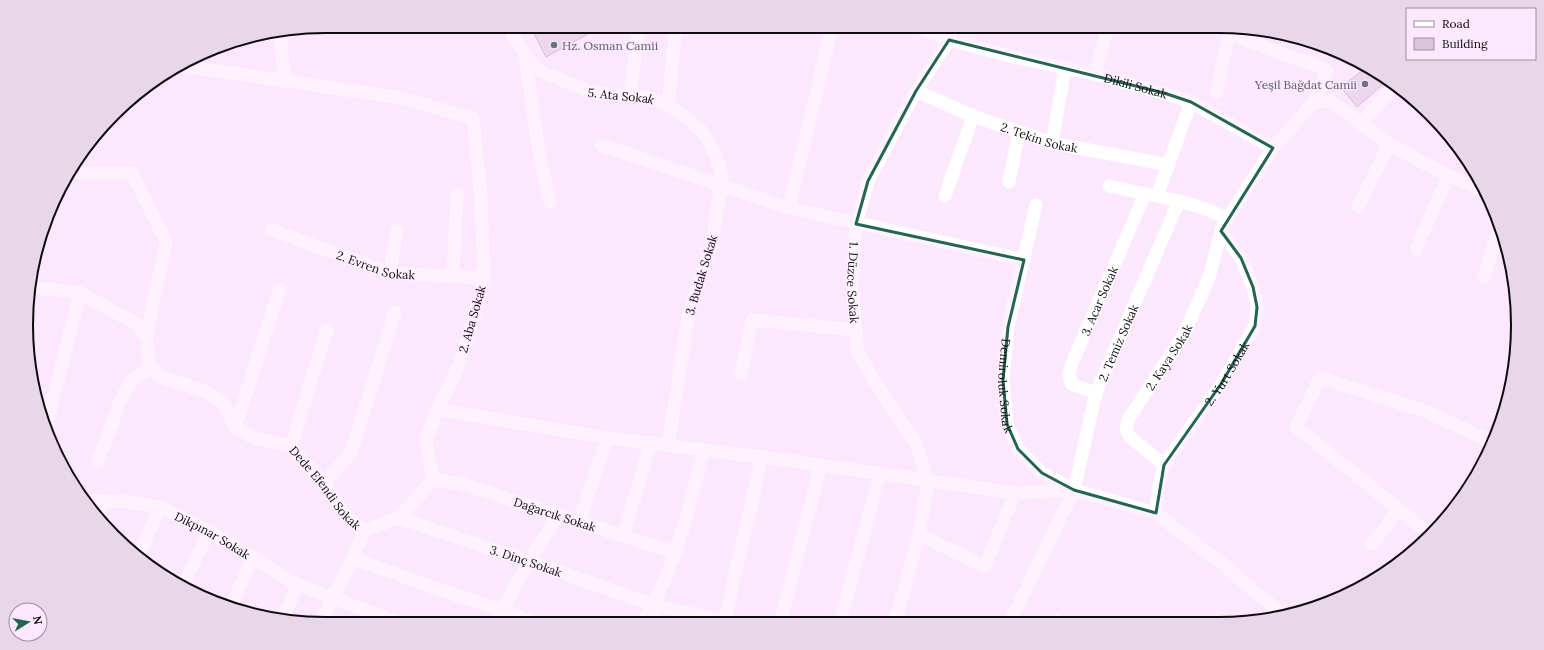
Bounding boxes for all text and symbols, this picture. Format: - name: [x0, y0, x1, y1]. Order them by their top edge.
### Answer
- legend: [1406, 8, 1536, 60]
- text: Road: [1442, 16, 1470, 31]
- text: Building: [1442, 36, 1488, 51]
- place label: Hz. Osman Camii: [562, 38, 658, 53]
- marker: Hz. Osman Camii: [549, 40, 559, 50]
- street label: Dikili Sokak: [1102, 70, 1170, 101]
- place label: Yeşil Bağdat Camii: [1254, 77, 1357, 92]
- marker: Yeşil Bağdat Camii: [1360, 79, 1370, 89]
- street label: 5. Ata Sokak: [587, 84, 657, 107]
- street label: 2. Tekin Sokak: [999, 119, 1079, 155]
- street label: 3. Budak Sokak: [682, 232, 720, 317]
- street label: 1. Düzce Sokak: [844, 241, 863, 324]
- street label: 2. Evren Sokak: [335, 247, 416, 282]
- street label: 3. Acar Sokak: [1077, 263, 1121, 338]
- street label: 2. Aba Sokak: [455, 283, 489, 354]
- street label: 2. Temiz Sokak: [1095, 301, 1141, 384]
- street label: 2. Kaya Sokak: [1142, 321, 1195, 393]
- street label: Demiroluk Sokak: [996, 338, 1018, 436]
- street label: 2. Yurt Sokak: [1201, 338, 1252, 408]
- street label: Dede Efendi Sokak: [287, 443, 365, 533]
- street label: Dağarcık Sokak: [512, 494, 598, 534]
- street label: Dikpınar Sokak: [172, 508, 254, 562]
- street label: 3. Dinç Sokak: [488, 541, 565, 580]
- north arrow: [8, 602, 48, 642]
- text: N: [30, 615, 46, 626]

